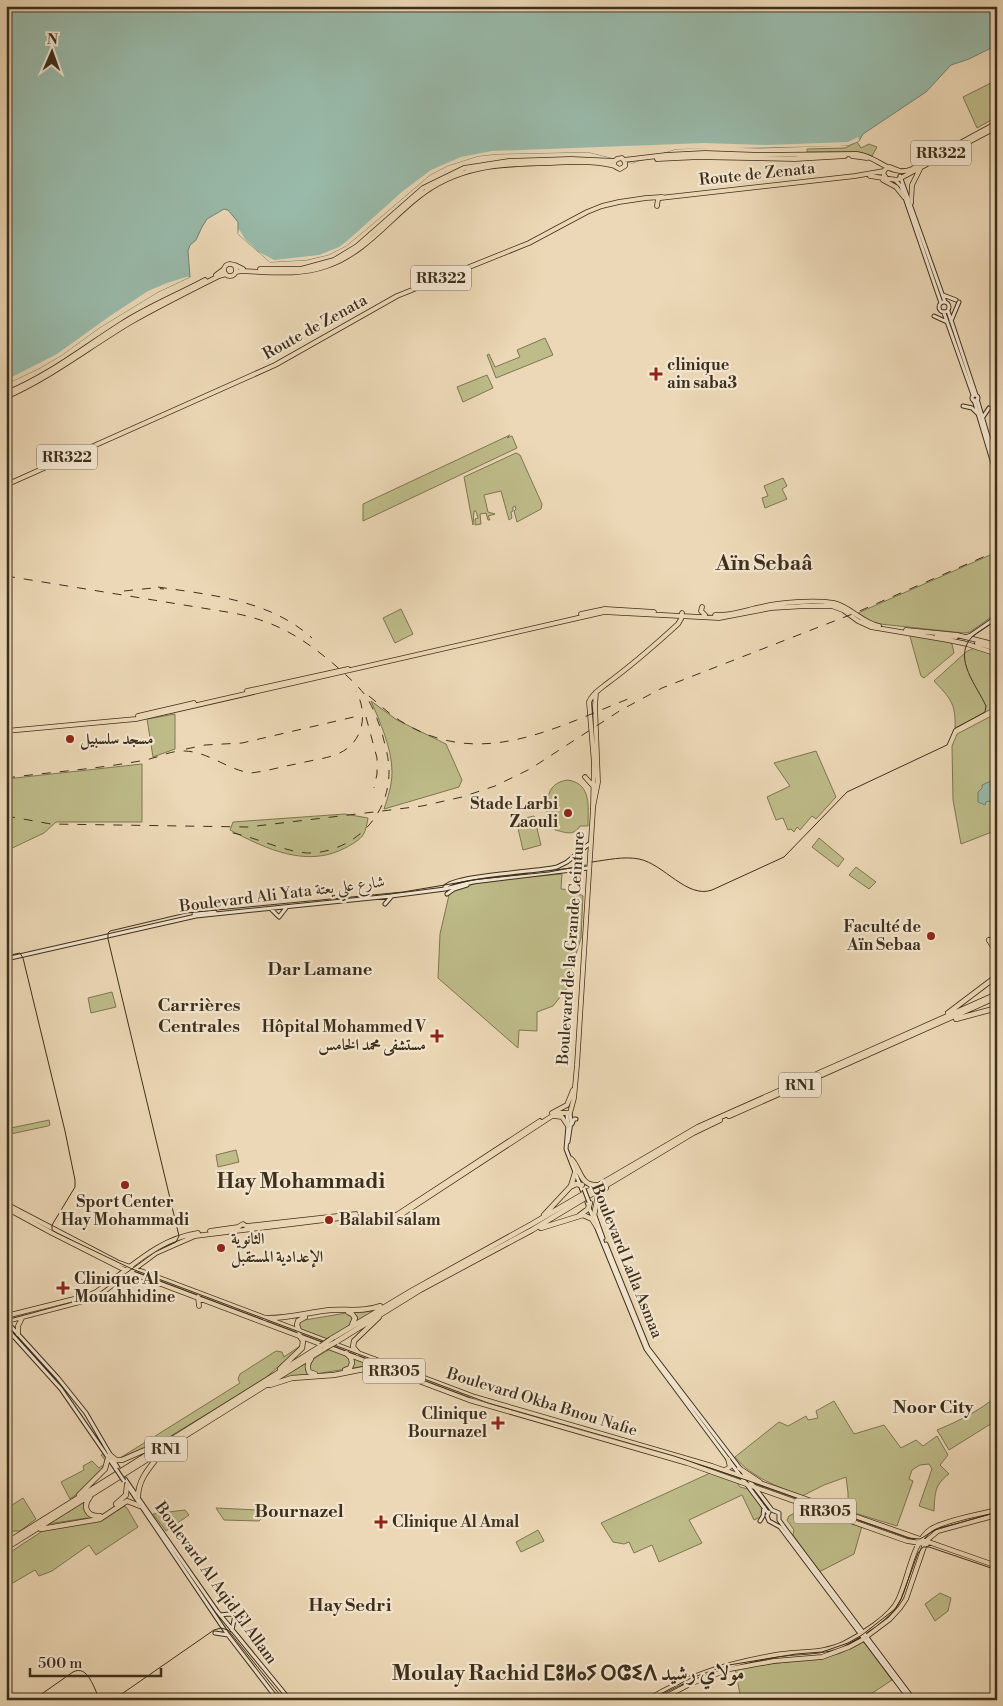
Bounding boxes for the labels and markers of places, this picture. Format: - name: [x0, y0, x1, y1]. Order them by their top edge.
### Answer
- place label: clinique ain saba3: [667, 355, 737, 393]
- marker: clinique ain saba3: [649, 367, 663, 381]
- place label: مسجد سلسبيل: [80, 729, 153, 750]
- marker: مسجد سلسبيل: [64, 733, 76, 745]
- place label: Stade Larbi Zaouli: [470, 794, 558, 832]
- marker: Stade Larbi Zaouli: [562, 807, 574, 819]
- place label: Faculté de Aïn Sebaa: [844, 917, 921, 955]
- marker: Faculté de Aïn Sebaa: [925, 930, 937, 942]
- place label: Hôpital Mohammed V مستشفى محمد الخامس: [262, 1017, 426, 1056]
- marker: Hôpital Mohammed V مستشفى محمد الخامس: [430, 1029, 444, 1043]
- marker: Sport Center Hay Mohammadi: [119, 1179, 131, 1191]
- place label: Sport Center Hay Mohammadi: [61, 1192, 189, 1230]
- place label: Balabil salam: [339, 1210, 441, 1230]
- marker: Balabil salam: [323, 1214, 335, 1226]
- place label: الثانوية الإعدادية المستقبل: [231, 1229, 323, 1268]
- marker: الثانوية الإعدادية المستقبل: [215, 1242, 227, 1254]
- place label: Clinique Al Mouahhidine: [74, 1269, 176, 1307]
- marker: Clinique Al Mouahhidine: [56, 1281, 70, 1295]
- place label: Clinique Bournazel: [408, 1404, 488, 1442]
- marker: Clinique Bournazel: [491, 1416, 505, 1430]
- place label: Clinique Al Amal: [392, 1512, 520, 1532]
- marker: Clinique Al Amal: [374, 1515, 388, 1529]

